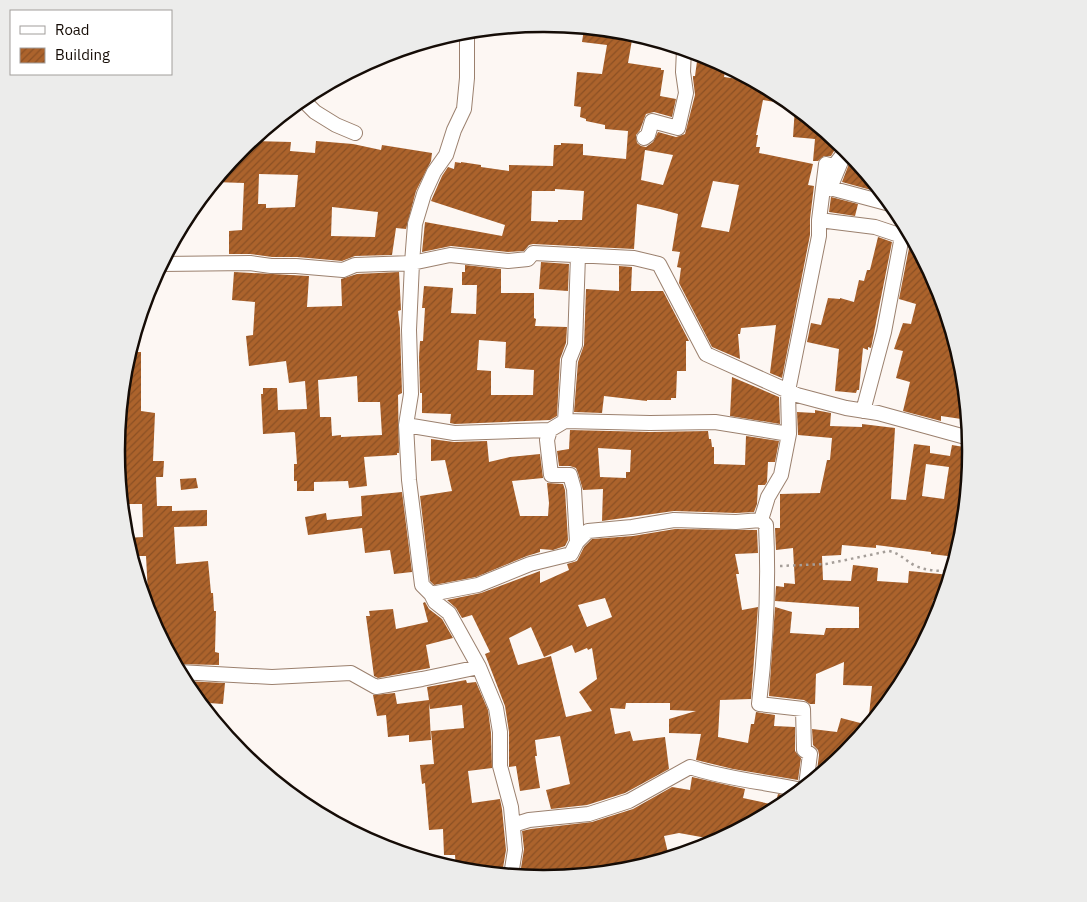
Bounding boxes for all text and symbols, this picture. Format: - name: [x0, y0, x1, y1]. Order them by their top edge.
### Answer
- legend: [10, 10, 172, 75]
- text: Road: [55, 20, 90, 39]
- text: Building: [55, 45, 110, 64]

